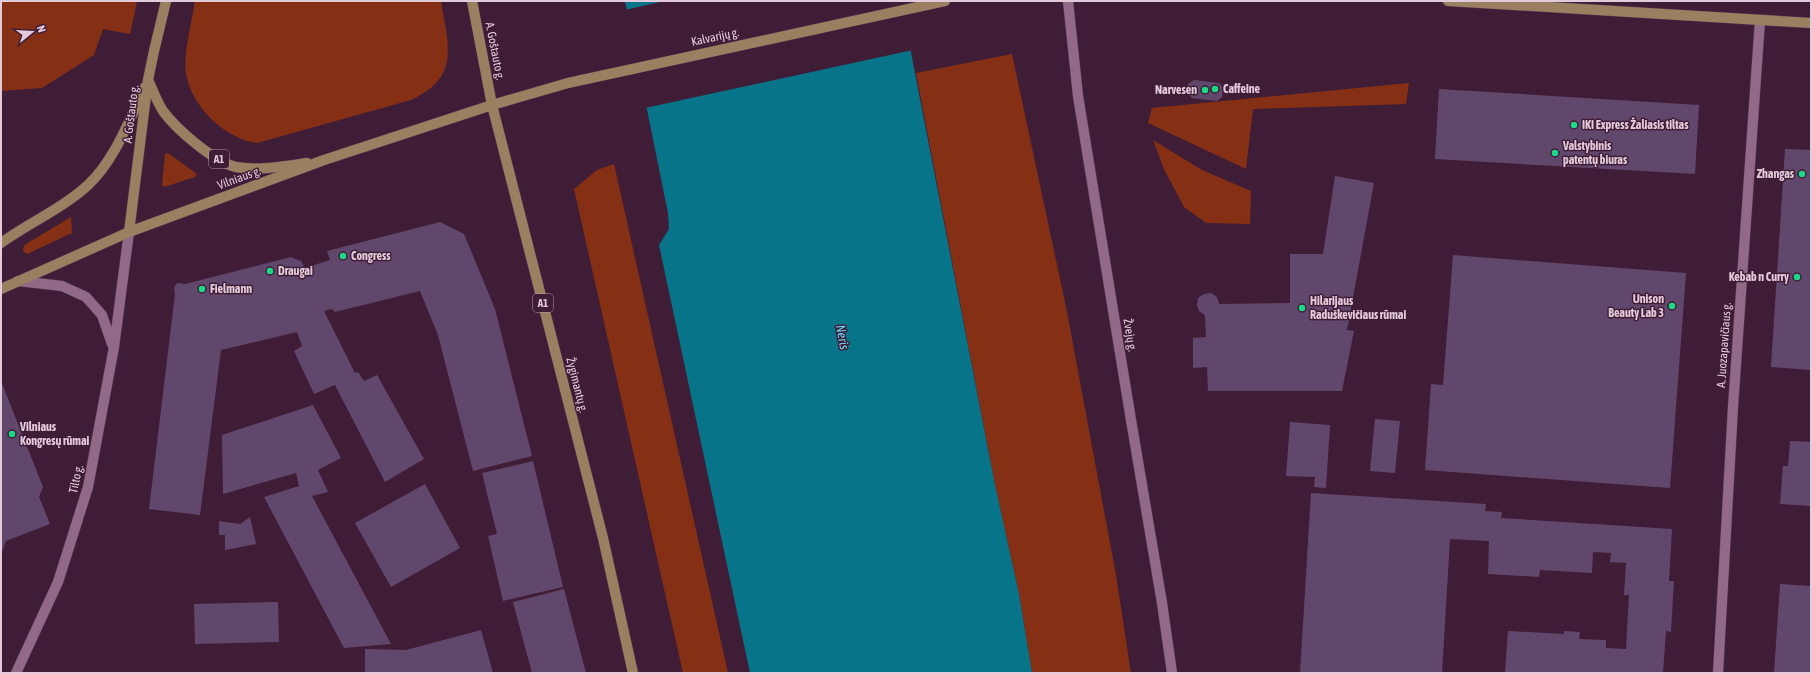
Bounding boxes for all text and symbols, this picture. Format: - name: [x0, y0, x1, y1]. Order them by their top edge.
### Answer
- north arrow: [12, 12, 52, 52]
- street label: A. Goštauto g.: [483, 21, 507, 81]
- text: N: [35, 24, 48, 34]
- street label: Kalvarijų g.: [690, 25, 740, 49]
- place label: Caffeine: [1223, 82, 1261, 96]
- place label: Narvesen: [1155, 83, 1197, 97]
- street label: A. Goštauto g.: [120, 84, 142, 144]
- marker: Caffeine: [1210, 84, 1220, 94]
- marker: Narvesen: [1200, 85, 1210, 95]
- place label: IKI Express Žaliasis tiltas: [1582, 117, 1689, 132]
- marker: IKI Express Žaliasis tiltas: [1569, 120, 1579, 130]
- place label: Valstybinis patentų biuras: [1562, 139, 1628, 167]
- marker: Valstybinis patentų biuras: [1550, 148, 1560, 158]
- road number: A1: [209, 150, 229, 168]
- street label: Vilniaus g.: [215, 164, 263, 192]
- place label: Zhangas: [1757, 167, 1795, 181]
- marker: Zhangas: [1797, 169, 1807, 179]
- place label: Congress: [351, 249, 391, 263]
- marker: Congress: [338, 251, 348, 261]
- place label: Draugai: [278, 264, 313, 278]
- marker: Draugai: [265, 266, 275, 276]
- place label: Kebab n Curry: [1729, 270, 1789, 284]
- marker: Kebab n Curry: [1792, 272, 1802, 282]
- place label: Fielmann: [210, 282, 252, 296]
- marker: Fielmann: [197, 284, 207, 294]
- place label: Unison Beauty Lab 3: [1608, 292, 1664, 320]
- road number: A1: [533, 294, 553, 312]
- place label: Hilarijaus Raduškevičiaus rūmai: [1310, 294, 1406, 322]
- marker: Unison Beauty Lab 3: [1667, 301, 1677, 311]
- street label: A. Juozapavičiaus g.: [1714, 302, 1734, 388]
- marker: Hilarijaus Raduškevičiaus rūmai: [1297, 303, 1307, 313]
- street label: Žvejų g.: [1120, 318, 1140, 352]
- water label: Neris: [833, 323, 852, 351]
- street label: Žygimantų g.: [563, 356, 591, 414]
- place label: Vilniaus Kongresų rūmai: [19, 420, 89, 448]
- marker: Vilniaus Kongresų rūmai: [7, 429, 17, 439]
- street label: Tilto g.: [66, 463, 86, 495]

